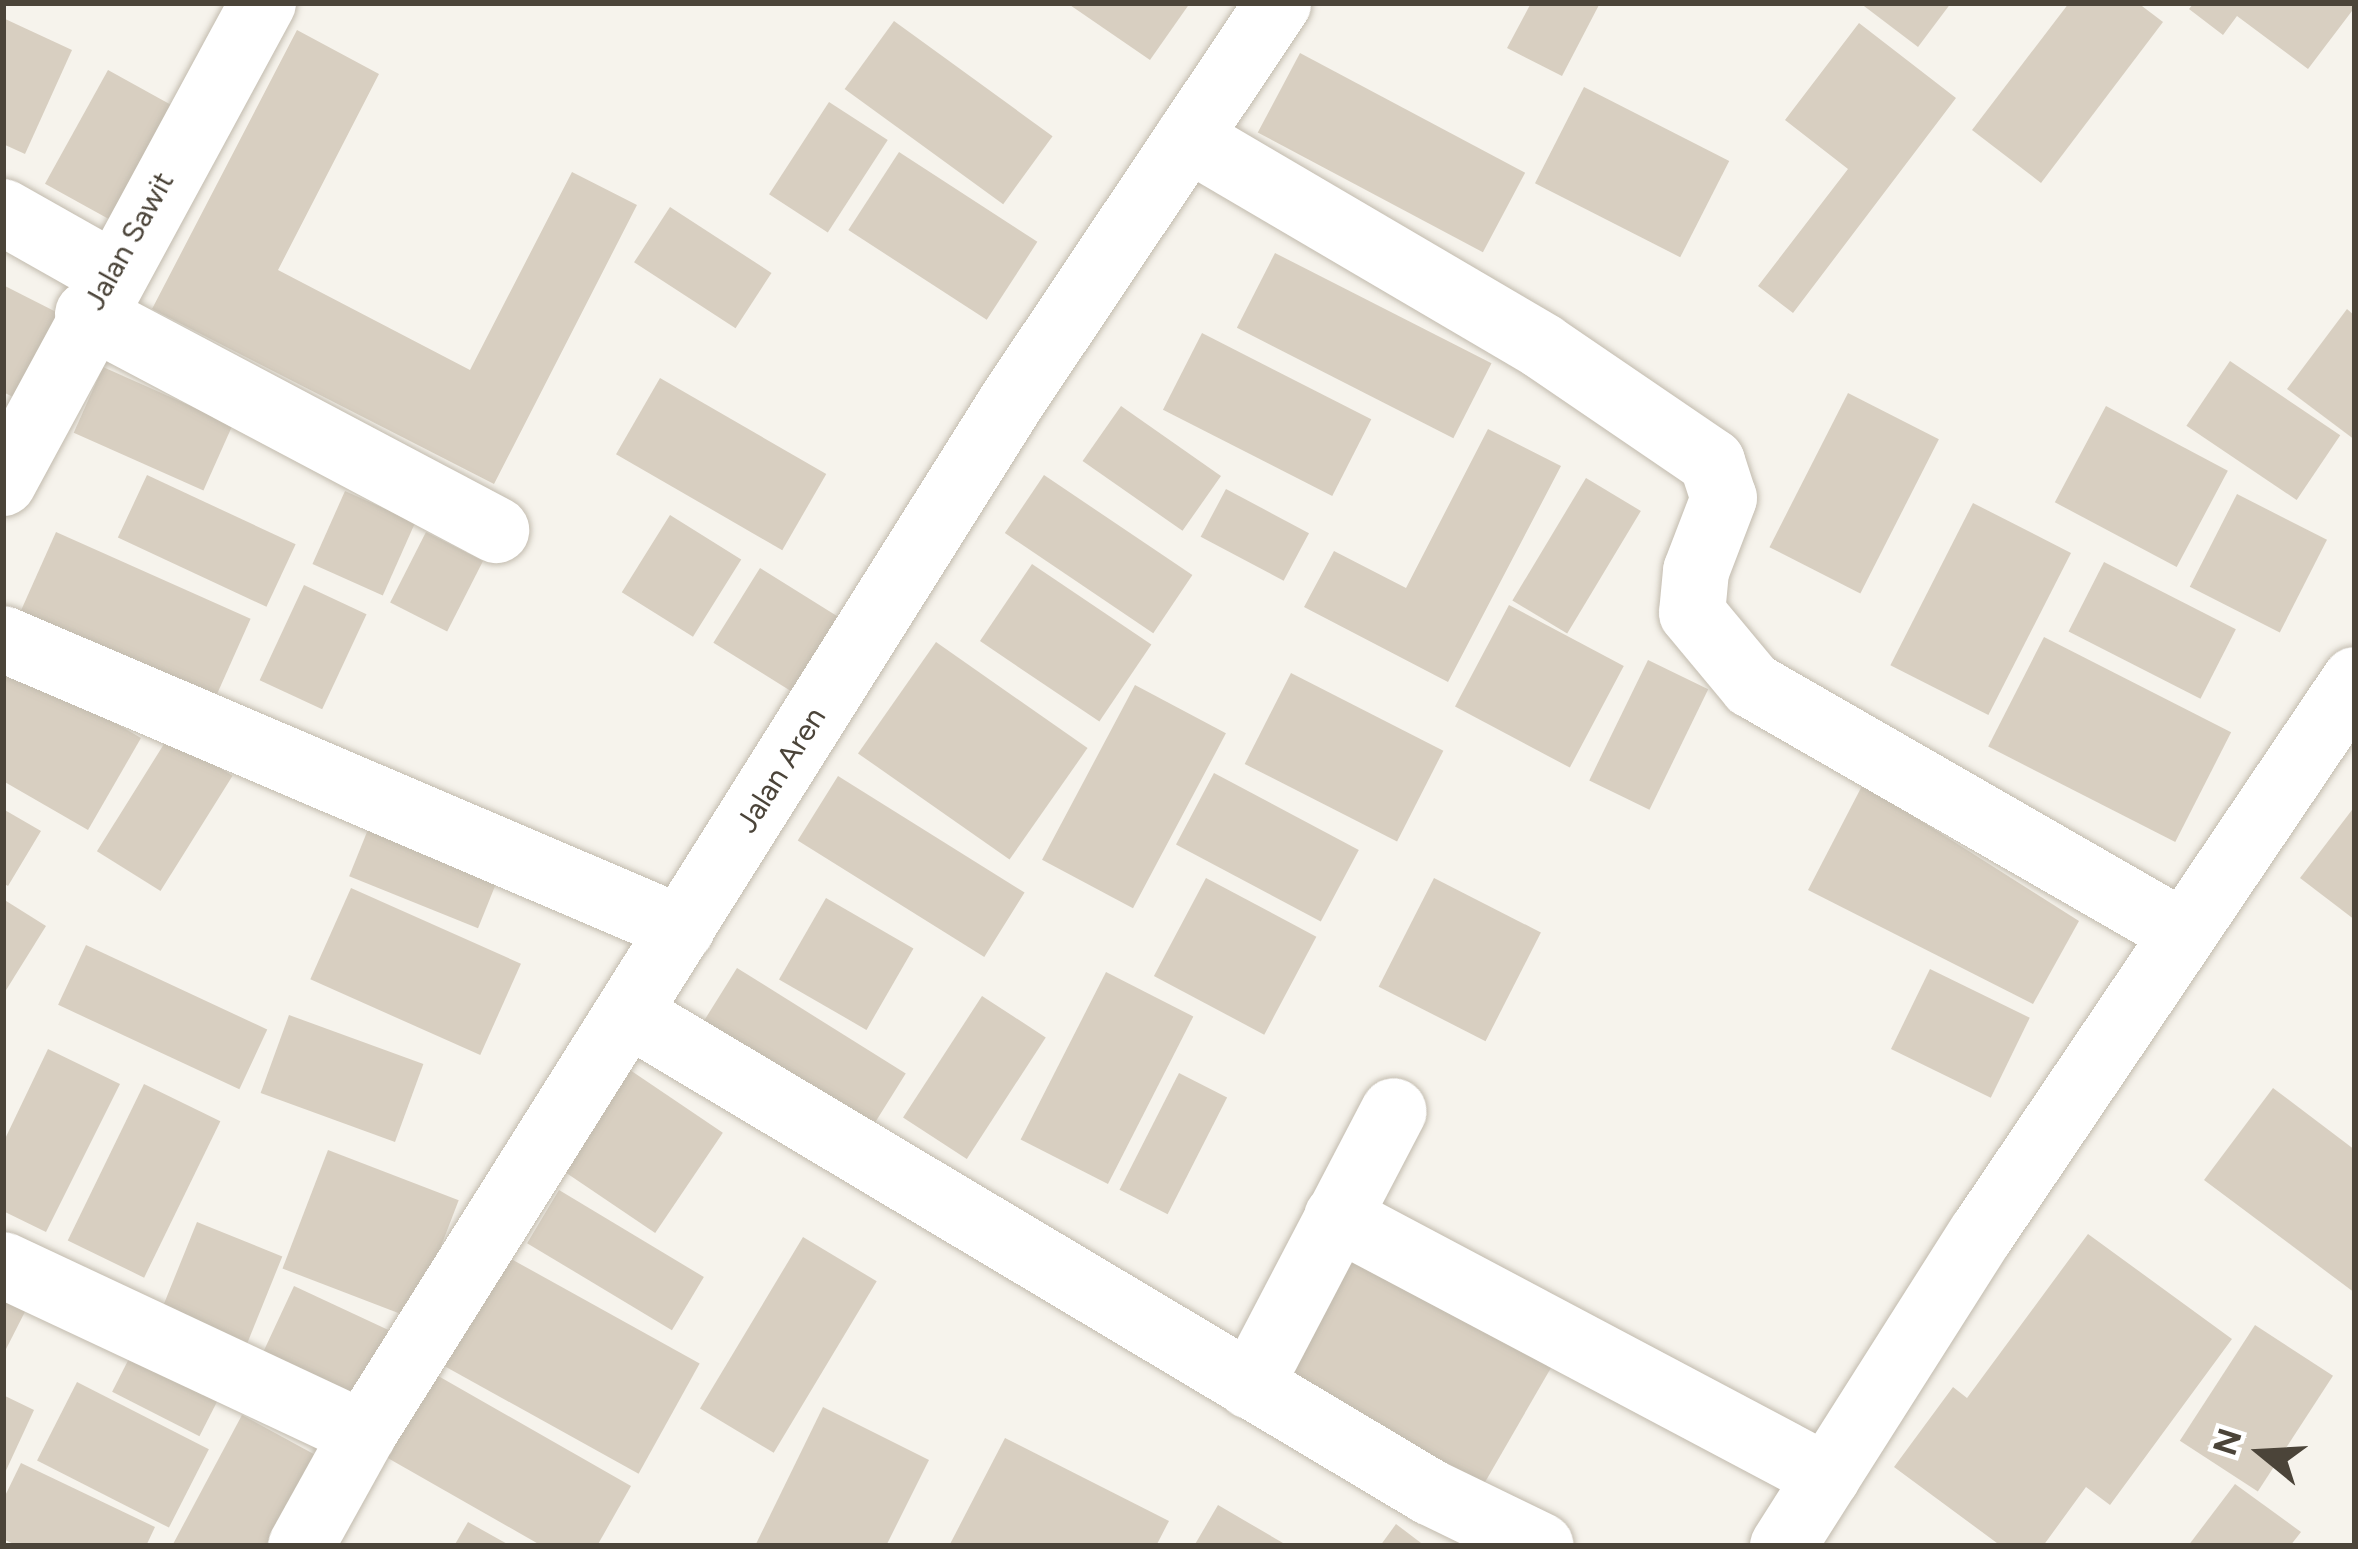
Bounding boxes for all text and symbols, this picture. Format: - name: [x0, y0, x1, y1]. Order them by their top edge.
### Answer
- street label: Jalan Sawit: [76, 166, 182, 316]
- street label: Jalan Aren: [729, 701, 833, 839]
- north arrow: [2202, 1393, 2322, 1513]
- text: N: [2205, 1424, 2250, 1460]

